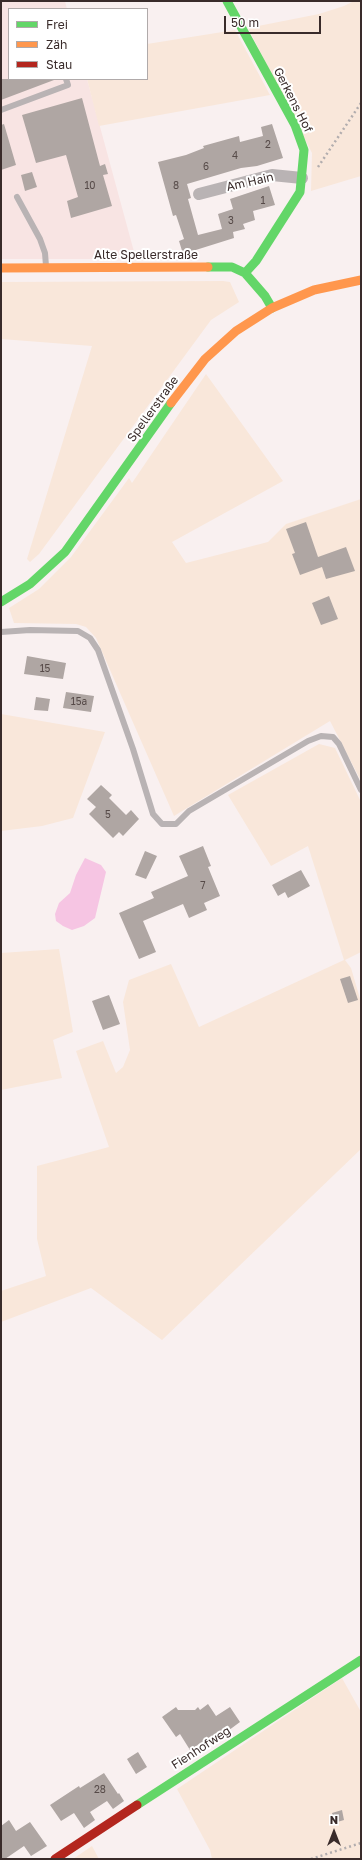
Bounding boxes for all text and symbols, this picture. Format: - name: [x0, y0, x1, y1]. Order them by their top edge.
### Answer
- legend: [8, 8, 148, 80]
- scale bar: [226, 8, 323, 34]
- text: 50 m: [231, 15, 259, 30]
- text: Frei: [46, 17, 68, 32]
- text: Zäh: [46, 37, 67, 52]
- text: Stau: [46, 57, 72, 72]
- street label: Gerkens Hof: [270, 65, 316, 135]
- house number: 2: [265, 139, 271, 151]
- house number: 4: [232, 150, 238, 162]
- house number: 6: [203, 161, 209, 173]
- street label: Am Hain: [225, 170, 275, 194]
- house number: 10: [84, 180, 96, 192]
- house number: 8: [173, 180, 179, 192]
- house number: 1: [261, 195, 265, 207]
- house number: 3: [228, 215, 234, 227]
- street label: Alte Spellerstraße: [94, 248, 198, 262]
- street label: Spellerstraße: [124, 373, 182, 445]
- house number: 15: [40, 663, 50, 675]
- house number: 15a: [71, 696, 87, 708]
- house number: 5: [105, 809, 111, 821]
- house number: 7: [200, 880, 206, 892]
- street label: Fienhofweg: [169, 1724, 233, 1772]
- house number: 28: [94, 1784, 106, 1796]
- north arrow: [314, 1812, 354, 1852]
- text: N: [330, 1813, 338, 1826]

